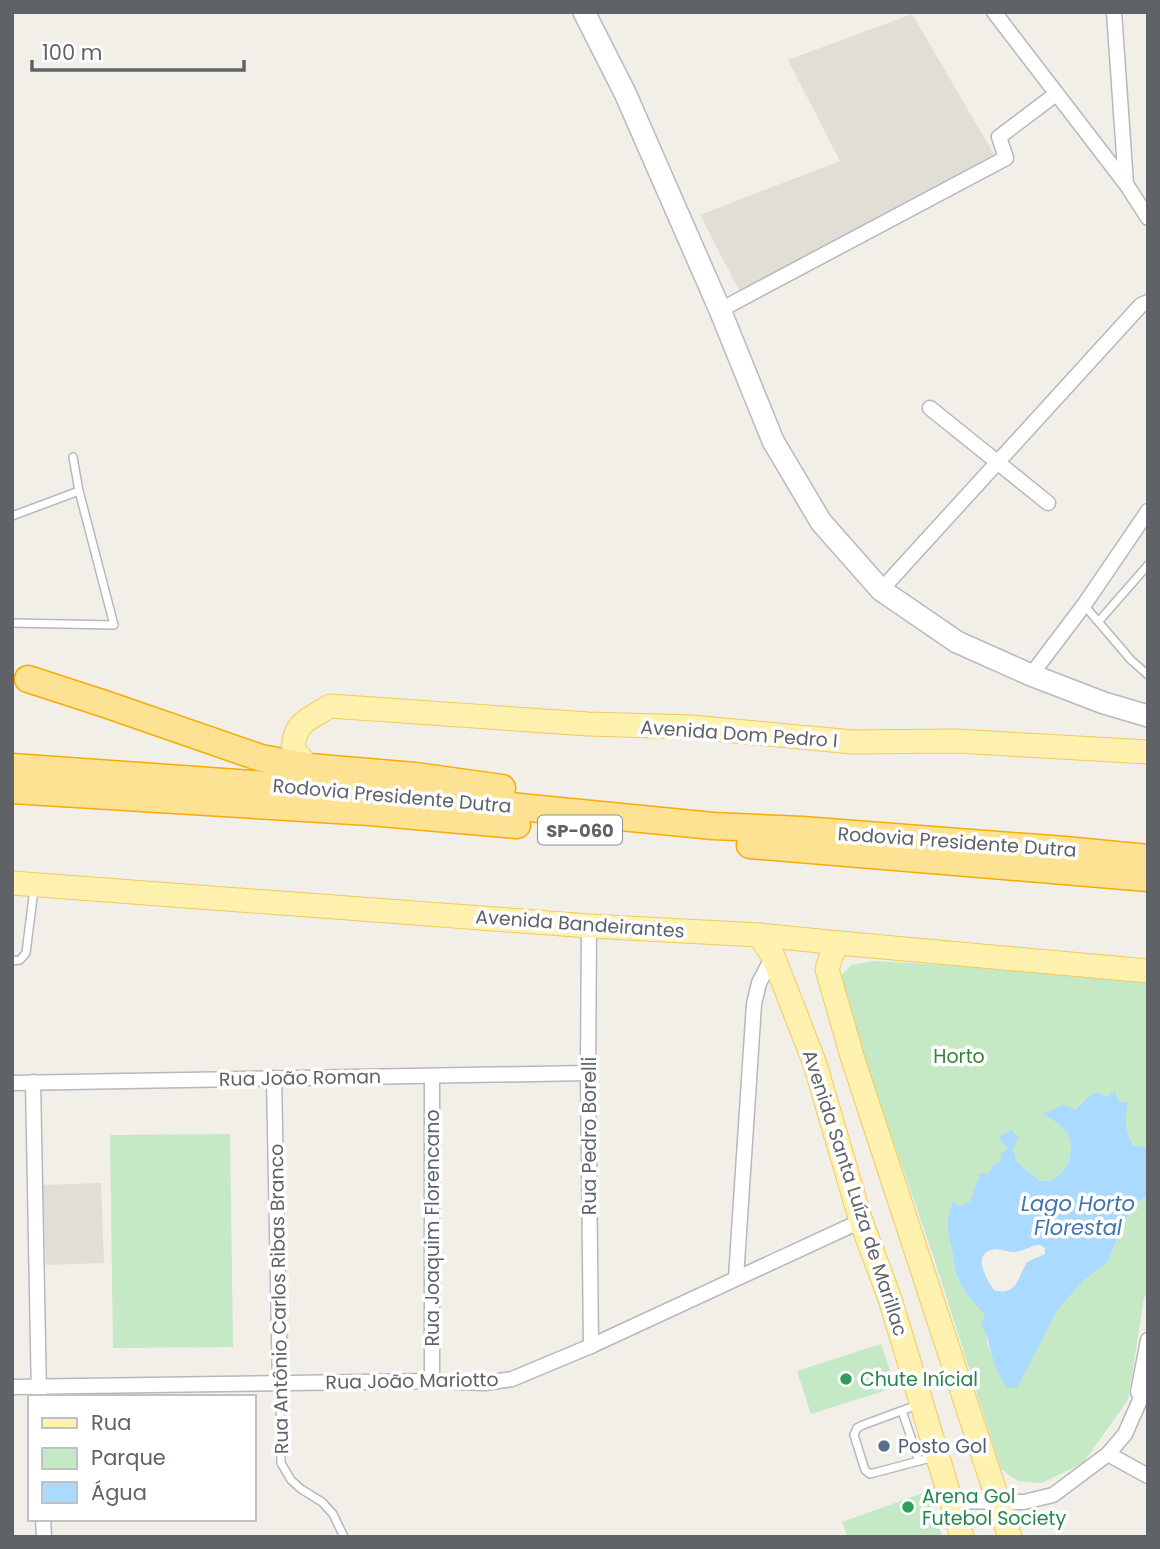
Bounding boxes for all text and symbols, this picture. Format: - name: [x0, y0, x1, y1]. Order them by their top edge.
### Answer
- scale bar: [32, 28, 243, 72]
- text: 100 m: [42, 38, 102, 67]
- street label: Avenida Dom Pedro I: [639, 714, 839, 754]
- street label: Rodovia Presidente Dutra: [272, 772, 512, 820]
- road number: SP-060: [538, 816, 622, 844]
- street label: Rodovia Presidente Dutra: [837, 820, 1077, 864]
- street label: Avenida Bandeirantes: [475, 903, 685, 945]
- park label: Horto: [933, 1043, 985, 1070]
- street label: Avenida Santa Luíza de Marillac: [796, 1046, 914, 1340]
- street label: Rua Pedro Borelli: [576, 1057, 603, 1215]
- street label: Rua João Roman: [219, 1063, 381, 1093]
- street label: Rua Joaquim Florencano: [419, 1109, 446, 1347]
- street label: Rua Antônio Carlos Ribas Branco: [263, 1144, 295, 1454]
- water label: Lago Horto Florestal: [1021, 1189, 1135, 1242]
- street label: Rua João Mariotto: [325, 1366, 499, 1396]
- place label: Chute Inícial: [860, 1366, 978, 1393]
- marker: Chute Inícial: [838, 1371, 854, 1387]
- legend: [28, 1395, 256, 1521]
- text: Rua: [91, 1408, 131, 1437]
- place label: Posto Gol: [898, 1433, 987, 1460]
- marker: Posto Gol: [876, 1438, 892, 1454]
- text: Parque: [91, 1443, 166, 1472]
- text: Água: [91, 1478, 147, 1507]
- place label: Arena Gol Futebol Society: [922, 1483, 1066, 1532]
- marker: Arena Gol Futebol Society: [900, 1499, 916, 1515]

